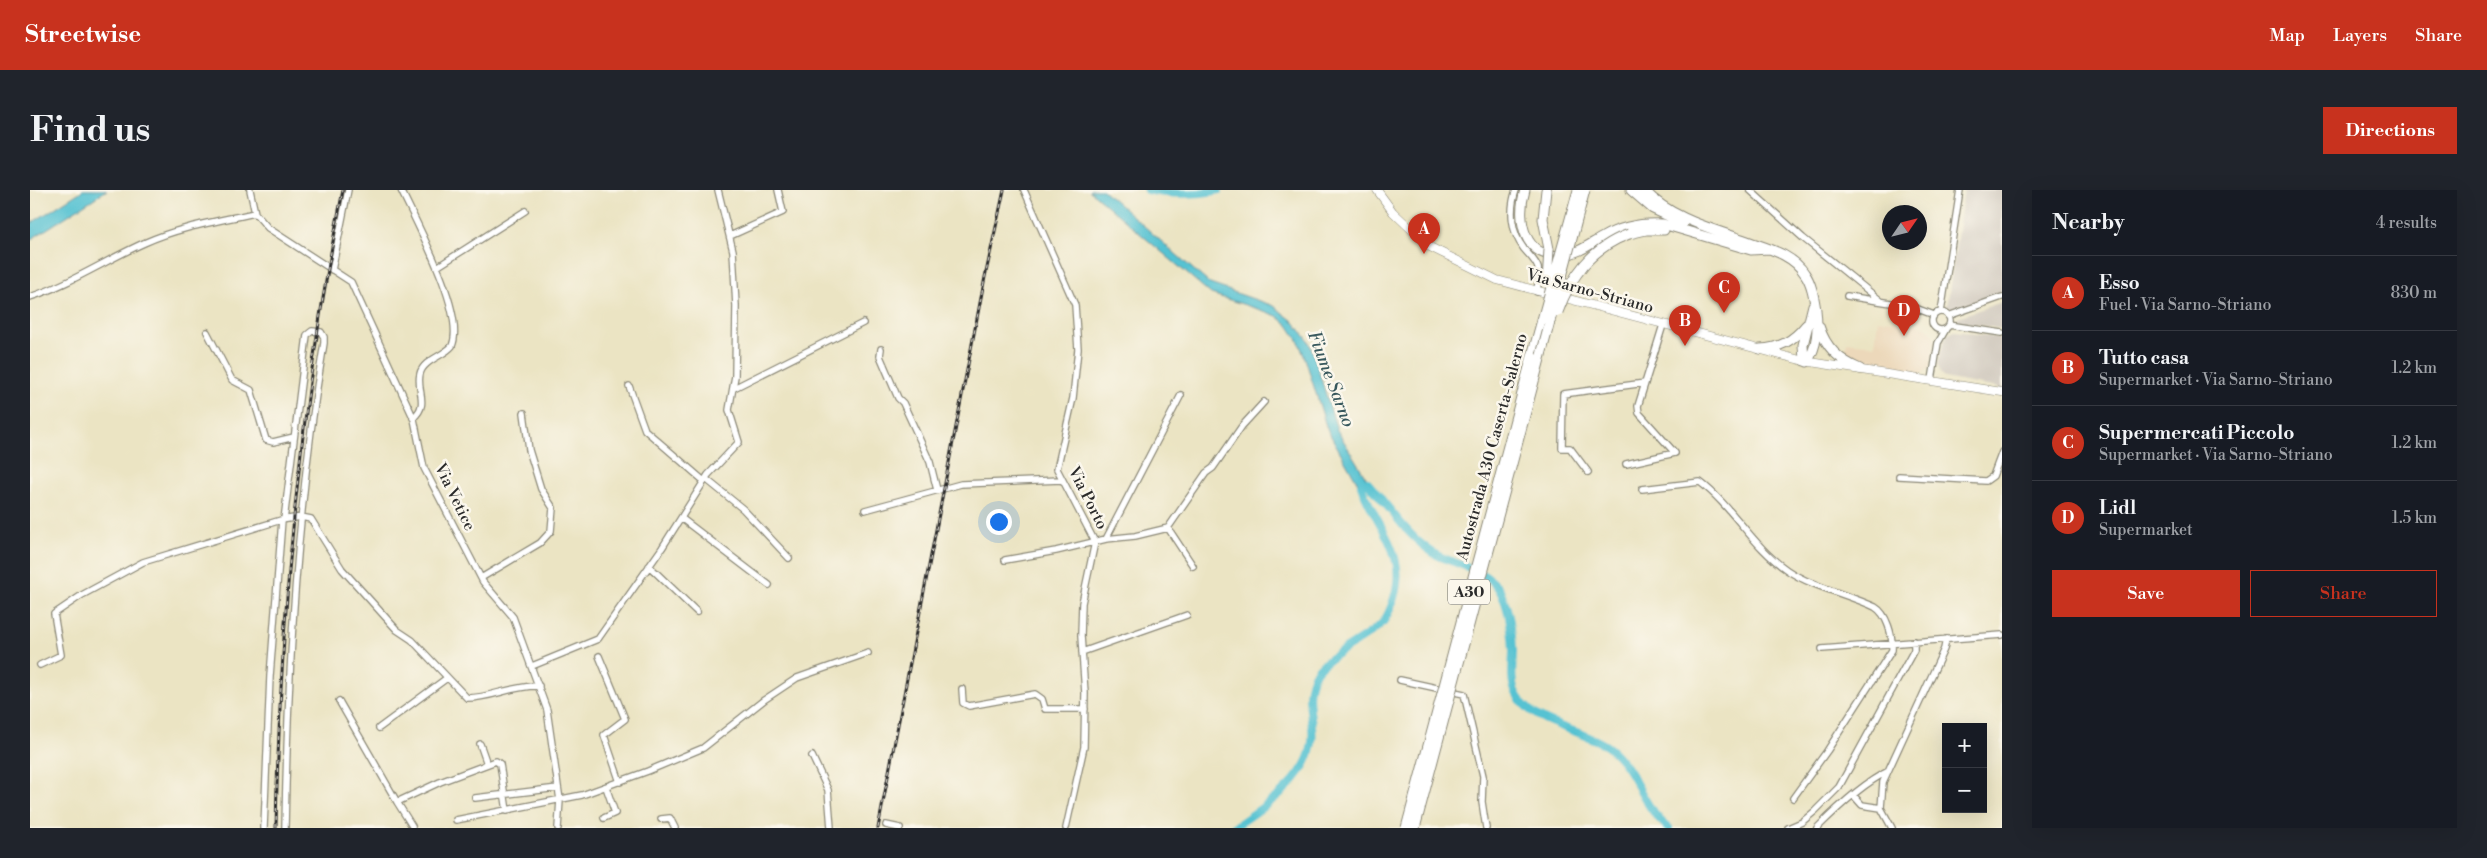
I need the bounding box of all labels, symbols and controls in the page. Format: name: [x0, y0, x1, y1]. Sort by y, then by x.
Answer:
text: Streetwise: [25, 20, 141, 50]
text: Map: [2270, 24, 2305, 47]
text: Layers: [2333, 24, 2387, 47]
text: Share: [2415, 24, 2462, 47]
button: Directions: [2323, 107, 2457, 154]
text: Find us: [30, 109, 150, 152]
north arrow: [1882, 205, 1927, 250]
text: Nearby: [2052, 210, 2125, 236]
pin: A: [1408, 213, 1440, 254]
text: 4 results: [2376, 213, 2437, 233]
street label: Via Sarno-Striano: [1523, 264, 1656, 318]
text: Esso: [2099, 271, 2140, 295]
pin: C: [1708, 272, 1740, 313]
text: A: [2062, 283, 2074, 303]
text: 830 m: [2390, 283, 2437, 303]
pin: D: [1888, 295, 1920, 336]
text: Fuel · Via Sarno-Striano: [2099, 295, 2271, 315]
pin: B: [1669, 305, 1701, 346]
water label: Fiume Sarno: [1302, 328, 1360, 430]
street label: Autostrada A30 Caserta-Salerno: [1452, 331, 1532, 564]
text: Tutto casa: [2099, 346, 2189, 370]
text: B: [2062, 358, 2074, 378]
text: 1.2 km: [2391, 358, 2437, 378]
text: Supermarket · Via Sarno-Striano: [2099, 370, 2333, 390]
text: Supermercati Piccolo: [2099, 421, 2294, 445]
text: C: [2062, 433, 2074, 453]
text: 1.2 km: [2391, 433, 2437, 453]
text: Supermarket · Via Sarno-Striano: [2099, 445, 2333, 465]
street label: Via Vetice: [430, 459, 480, 534]
street label: Via Porto: [1063, 462, 1112, 533]
text: Lidl: [2099, 496, 2136, 520]
text: D: [2062, 508, 2074, 528]
text: 1.5 km: [2392, 508, 2437, 528]
your location: [986, 509, 1012, 535]
text: Supermarket: [2099, 520, 2193, 540]
button: Save: [2052, 570, 2240, 617]
button: Share: [2250, 570, 2437, 617]
road number: A30: [1448, 580, 1490, 604]
map controls: [1942, 723, 1987, 813]
button: +: [1942, 723, 1987, 768]
button: −: [1942, 768, 1987, 813]

